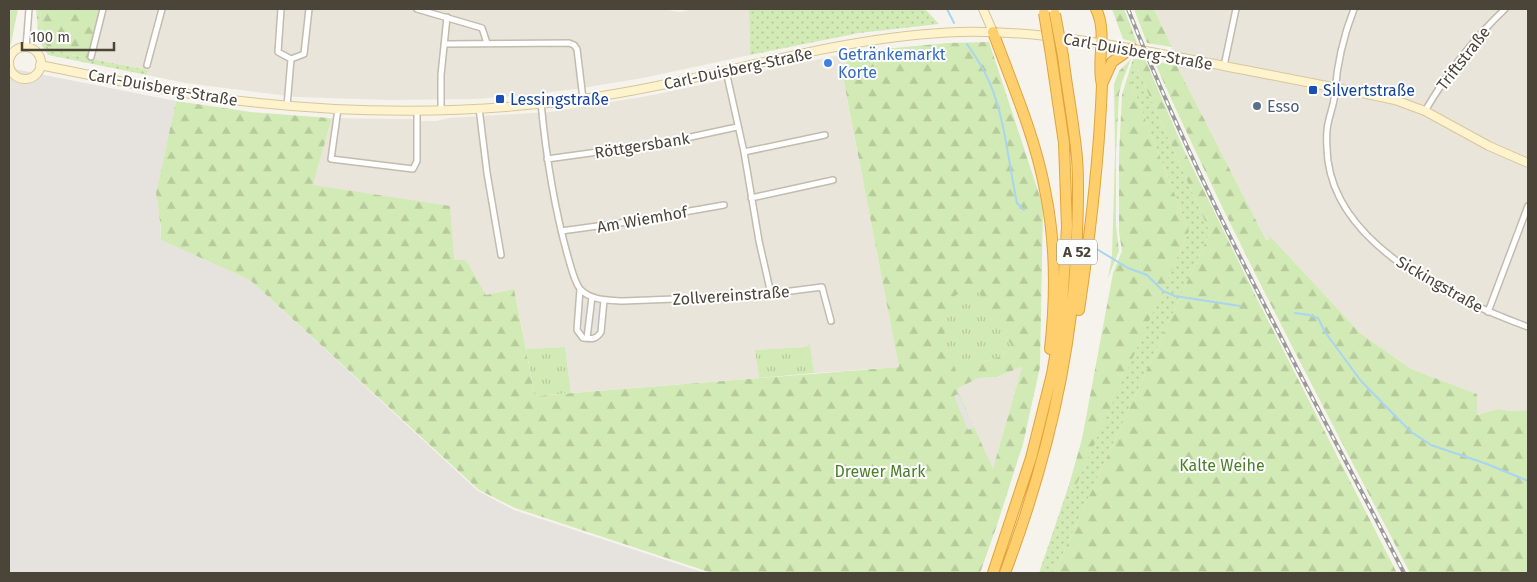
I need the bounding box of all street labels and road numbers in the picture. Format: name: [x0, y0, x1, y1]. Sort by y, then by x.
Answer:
street label: Triftstraße: [1433, 23, 1494, 94]
street label: Carl-Duisberg-Straße: [1062, 29, 1214, 74]
street label: Carl-Duisberg-Straße: [662, 43, 814, 94]
street label: Carl-Duisberg-Straße: [87, 65, 239, 110]
street label: Röttgersbank: [593, 128, 692, 162]
street label: Am Wiemhof: [595, 202, 690, 237]
road number: A 52: [1057, 240, 1097, 264]
street label: Sickingstraße: [1393, 252, 1486, 317]
street label: Zollvereinstraße: [672, 282, 790, 309]

